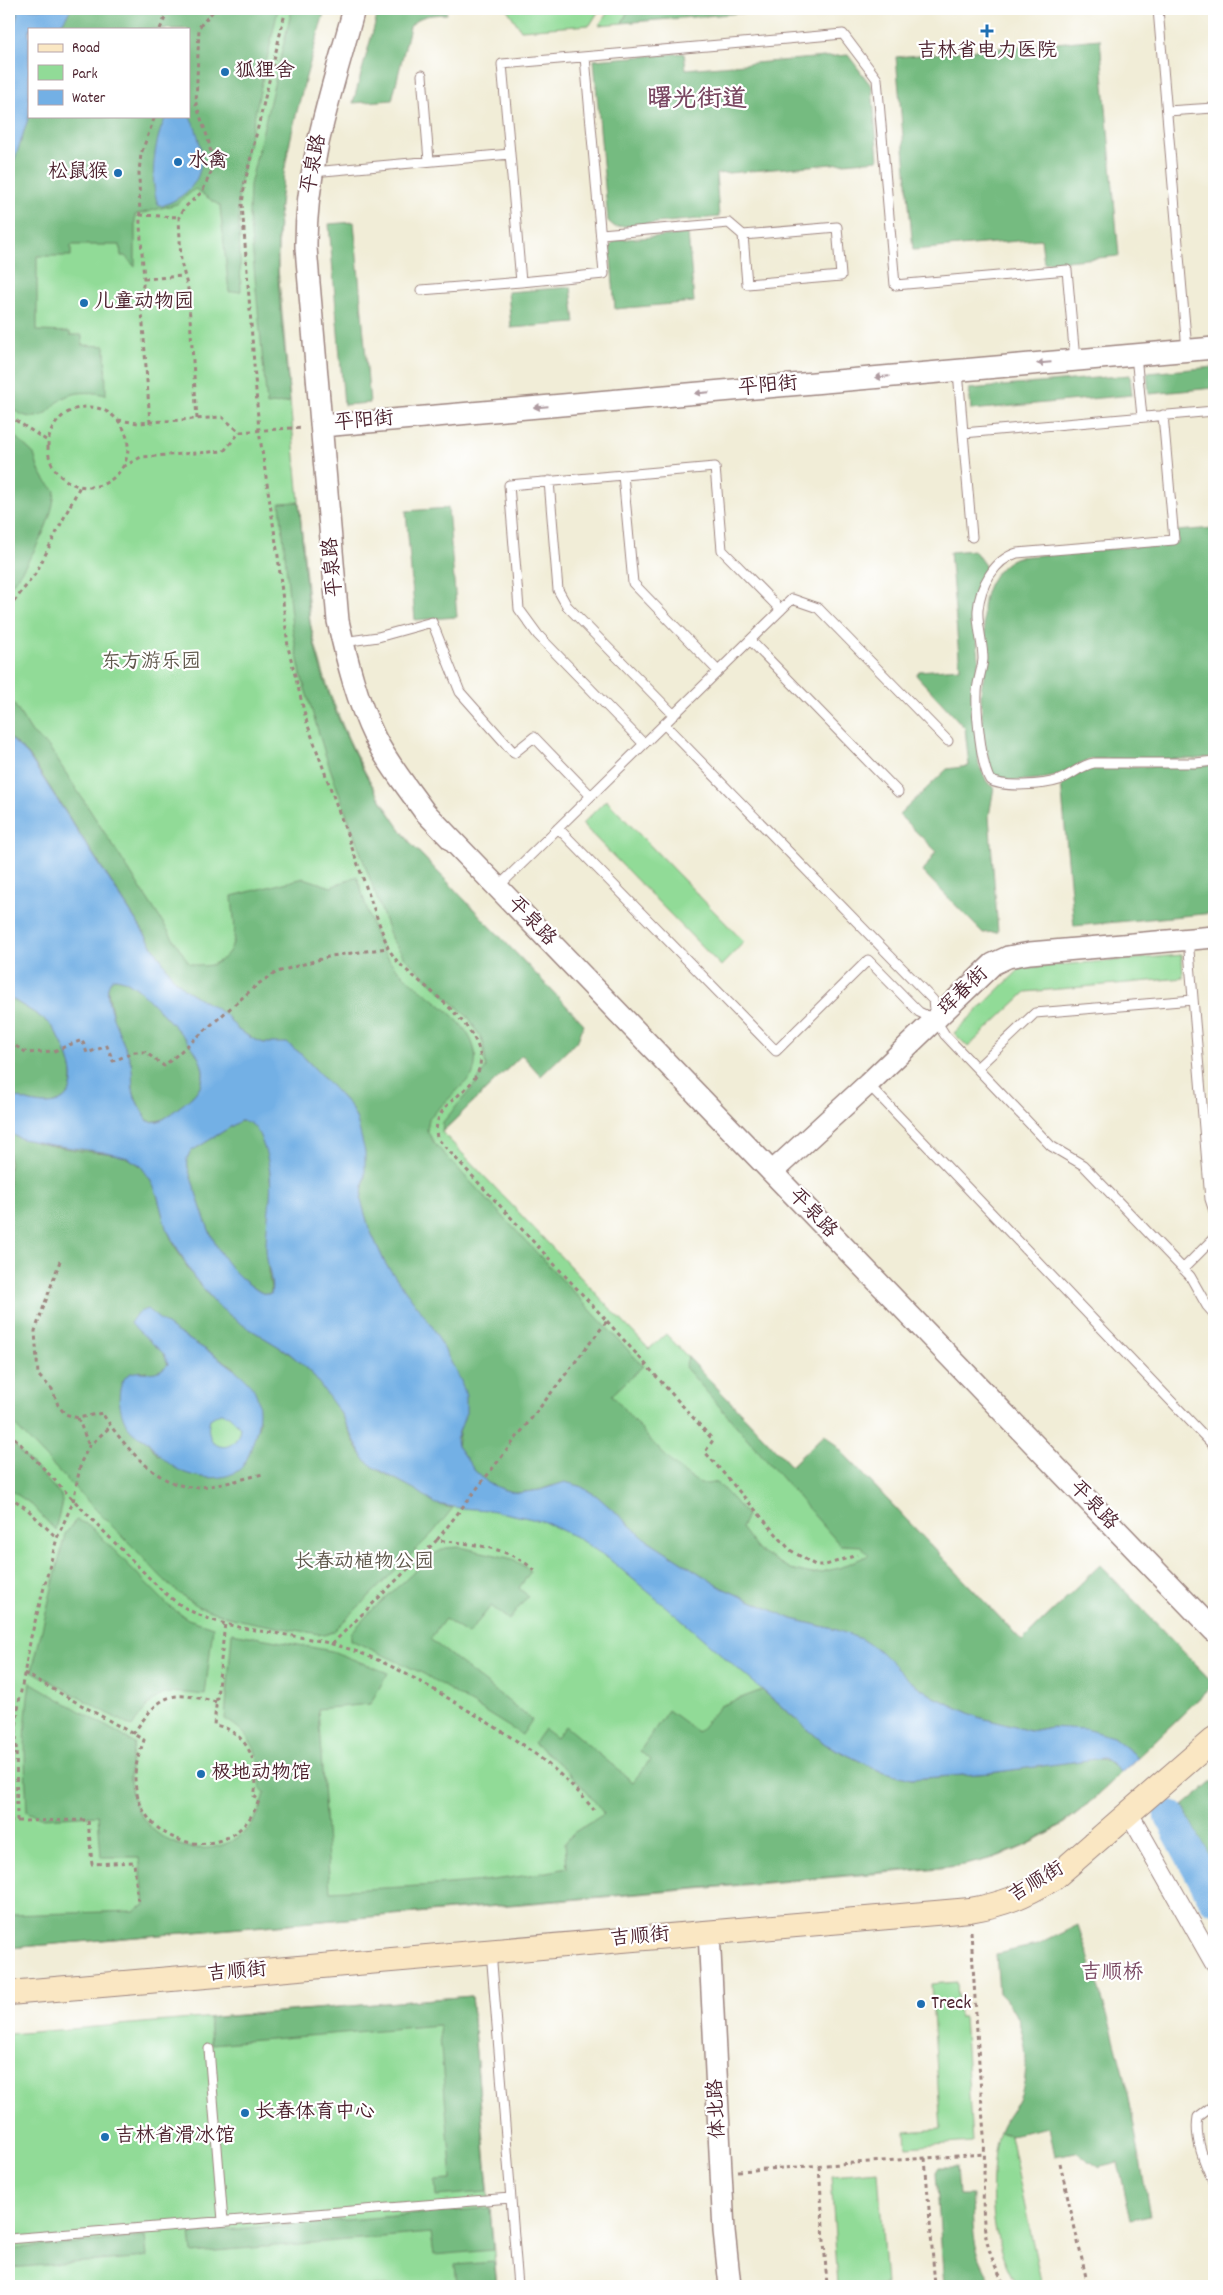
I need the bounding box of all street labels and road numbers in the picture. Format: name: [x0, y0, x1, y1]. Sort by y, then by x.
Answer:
street label: 平泉路: [296, 131, 335, 196]
street label: 平阳街: [737, 370, 799, 404]
street label: 平阳街: [333, 405, 395, 439]
street label: 平泉路: [317, 535, 351, 598]
street label: 平泉路: [500, 891, 563, 954]
street label: 珲春街: [933, 961, 995, 1023]
street label: 平泉路: [781, 1183, 844, 1246]
street label: 平泉路: [1062, 1475, 1125, 1538]
street label: 吉顺街: [1004, 1856, 1070, 1910]
street label: 吉顺街: [609, 1921, 671, 1955]
street label: 吉顺街: [206, 1956, 268, 1990]
street label: 体北路: [702, 2077, 734, 2140]

